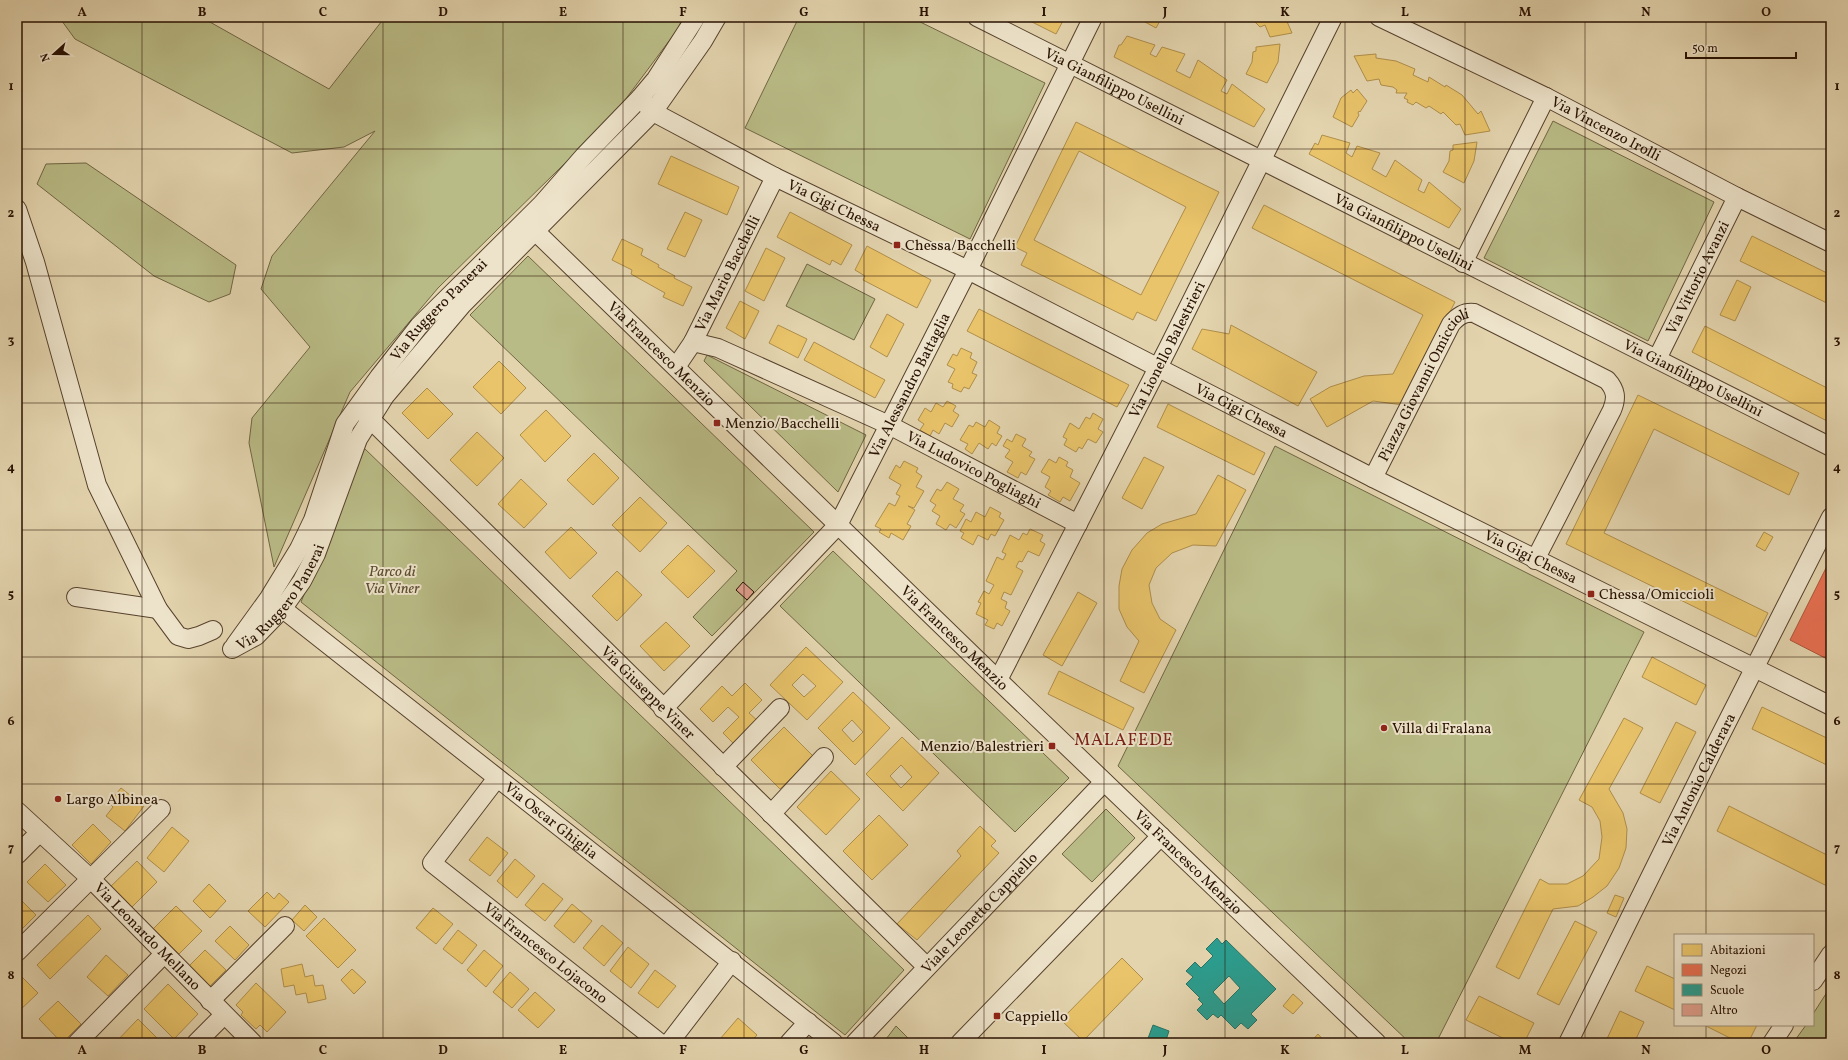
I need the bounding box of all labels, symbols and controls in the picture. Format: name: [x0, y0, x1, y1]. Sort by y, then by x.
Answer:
text: A: [77, 4, 87, 22]
text: B: [198, 4, 207, 22]
text: C: [319, 4, 327, 22]
text: D: [438, 4, 448, 22]
text: E: [559, 4, 567, 22]
text: F: [679, 4, 687, 22]
text: G: [799, 4, 809, 22]
text: H: [919, 4, 929, 22]
text: I: [1042, 4, 1047, 22]
text: J: [1162, 4, 1168, 22]
text: K: [1280, 4, 1290, 22]
text: L: [1401, 4, 1409, 22]
text: M: [1519, 4, 1532, 22]
text: N: [1641, 4, 1651, 22]
text: O: [1761, 4, 1771, 22]
north arrow: [34, 34, 74, 74]
scale bar: [1686, 34, 1796, 60]
text: 50 m: [1692, 41, 1718, 57]
street label: Via Gianfilippo Usellini: [1040, 44, 1187, 132]
text: N: [38, 51, 54, 63]
text: 1: [8, 78, 14, 96]
text: 1: [1834, 78, 1840, 96]
street label: Via Vincenzo Irolli: [1547, 92, 1664, 167]
street label: Via Gigi Chessa: [783, 175, 884, 238]
street label: Via Gianfilippo Usellini: [1330, 189, 1477, 277]
text: 2: [8, 205, 15, 223]
text: 2: [1834, 205, 1841, 223]
street label: Via Mario Bacchelli: [691, 212, 766, 336]
street label: Via Vittorio Avanzi: [1662, 218, 1736, 338]
place label: Chessa/Bacchelli: [905, 236, 1016, 257]
marker: Chessa/Bacchelli: [892, 240, 902, 250]
street label: Via Ruggero Panerai: [386, 255, 493, 366]
street label: Via Lionello Balestrieri: [1125, 278, 1211, 422]
street label: Via Francesco Menzio: [602, 298, 719, 412]
street label: Piazza Giovanni Omiccioli: [1374, 304, 1471, 466]
street label: Via Alessandro Battaglia: [865, 309, 956, 462]
text: 3: [8, 332, 15, 350]
text: 3: [1834, 332, 1841, 350]
street label: Via Gianfilippo Usellini: [1619, 335, 1766, 423]
street label: Via Gigi Chessa: [1191, 379, 1291, 444]
place label: Menzio/Bacchelli: [725, 414, 840, 435]
marker: Menzio/Bacchelli: [712, 418, 722, 428]
street label: Via Ludovico Pogliaghi: [902, 427, 1044, 515]
text: 4: [7, 459, 15, 477]
text: 4: [1833, 459, 1841, 477]
street label: Via Gigi Chessa: [1480, 526, 1580, 590]
street label: Via Ruggero Panerai: [233, 541, 331, 657]
park label: Parco di Via Viner: [364, 562, 420, 600]
street label: Via Francesco Menzio: [895, 582, 1012, 696]
place label: Chessa/Omiccioli: [1599, 585, 1714, 606]
text: 5: [8, 586, 14, 604]
text: 5: [1834, 586, 1840, 604]
marker: Chessa/Omiccioli: [1586, 589, 1596, 599]
street label: Via Giuseppe Viner: [595, 642, 699, 745]
street label: Via Antonio Calderara: [1658, 710, 1742, 851]
text: 6: [7, 713, 15, 731]
text: 6: [1833, 713, 1841, 731]
place label: Villa di Fralana: [1392, 719, 1492, 740]
marker: Villa di Fralana: [1379, 723, 1389, 733]
district label: MALAFEDE: [1074, 729, 1174, 752]
place label: Menzio/Balestrieri: [920, 737, 1044, 758]
marker: Menzio/Balestrieri: [1047, 741, 1057, 751]
street label: Via Oscar Ghiglia: [499, 778, 602, 865]
place label: Largo Albinea: [66, 790, 158, 811]
marker: Largo Albinea: [53, 794, 63, 804]
street label: Via Francesco Menzio: [1128, 806, 1246, 920]
text: 7: [8, 840, 14, 858]
text: 7: [1834, 840, 1840, 858]
street label: Viale Leonetto Cappiello: [917, 849, 1043, 979]
street label: Via Leonardo Mellano: [88, 879, 205, 996]
street label: Via Francesco Lojacono: [478, 898, 611, 1010]
legend: [1674, 934, 1814, 1026]
text: Abitazioni: [1710, 943, 1766, 959]
text: Negozi: [1710, 963, 1747, 979]
text: 8: [7, 967, 15, 985]
text: 8: [1833, 967, 1841, 985]
text: Scuole: [1710, 983, 1745, 999]
text: Altro: [1710, 1003, 1738, 1019]
place label: Cappiello: [1005, 1007, 1068, 1028]
marker: Cappiello: [992, 1011, 1002, 1021]
text: A: [77, 1042, 87, 1060]
text: B: [198, 1042, 207, 1060]
text: C: [319, 1042, 327, 1060]
text: D: [438, 1042, 448, 1060]
text: E: [559, 1042, 567, 1060]
text: F: [679, 1042, 687, 1060]
text: G: [799, 1042, 809, 1060]
text: H: [919, 1042, 929, 1060]
text: I: [1042, 1042, 1047, 1060]
text: J: [1162, 1042, 1168, 1060]
text: K: [1280, 1042, 1290, 1060]
text: L: [1401, 1042, 1409, 1060]
text: M: [1519, 1042, 1532, 1060]
text: N: [1641, 1042, 1651, 1060]
text: O: [1761, 1042, 1771, 1060]

